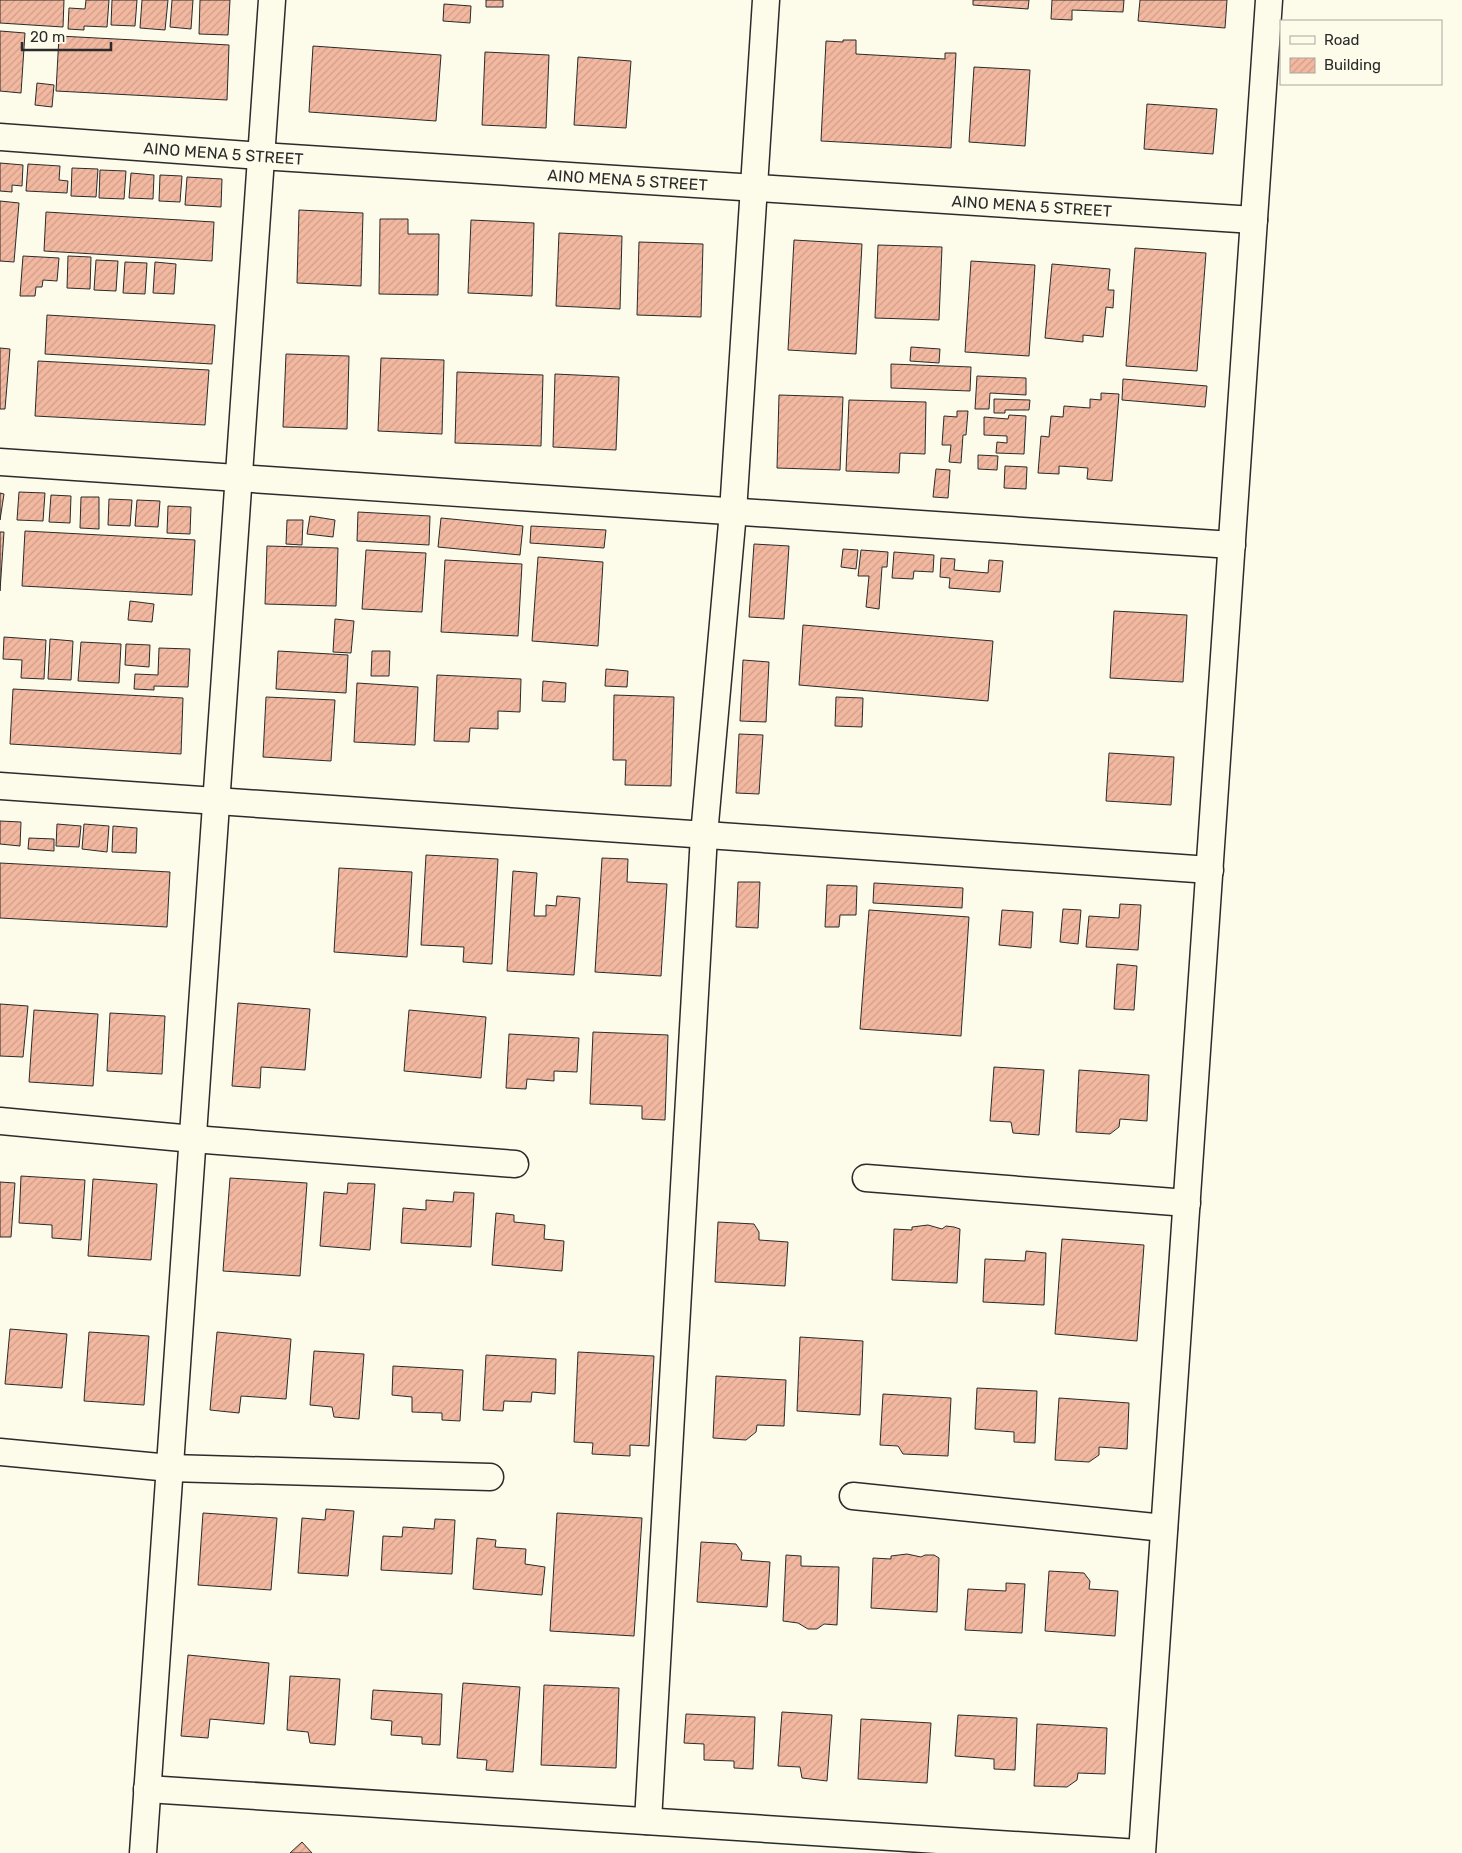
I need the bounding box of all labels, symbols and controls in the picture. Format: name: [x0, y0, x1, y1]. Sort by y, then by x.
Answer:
scale bar: [22, 20, 111, 52]
legend: [1280, 20, 1442, 85]
text: 20 m: [30, 28, 65, 46]
text: Road: [1324, 31, 1360, 49]
text: Building: [1324, 56, 1381, 74]
street label: AINO MENA 5 STREET: [143, 138, 304, 168]
street label: AINO MENA 5 STREET: [547, 165, 708, 194]
street label: AINO MENA 5 STREET: [951, 191, 1112, 220]

